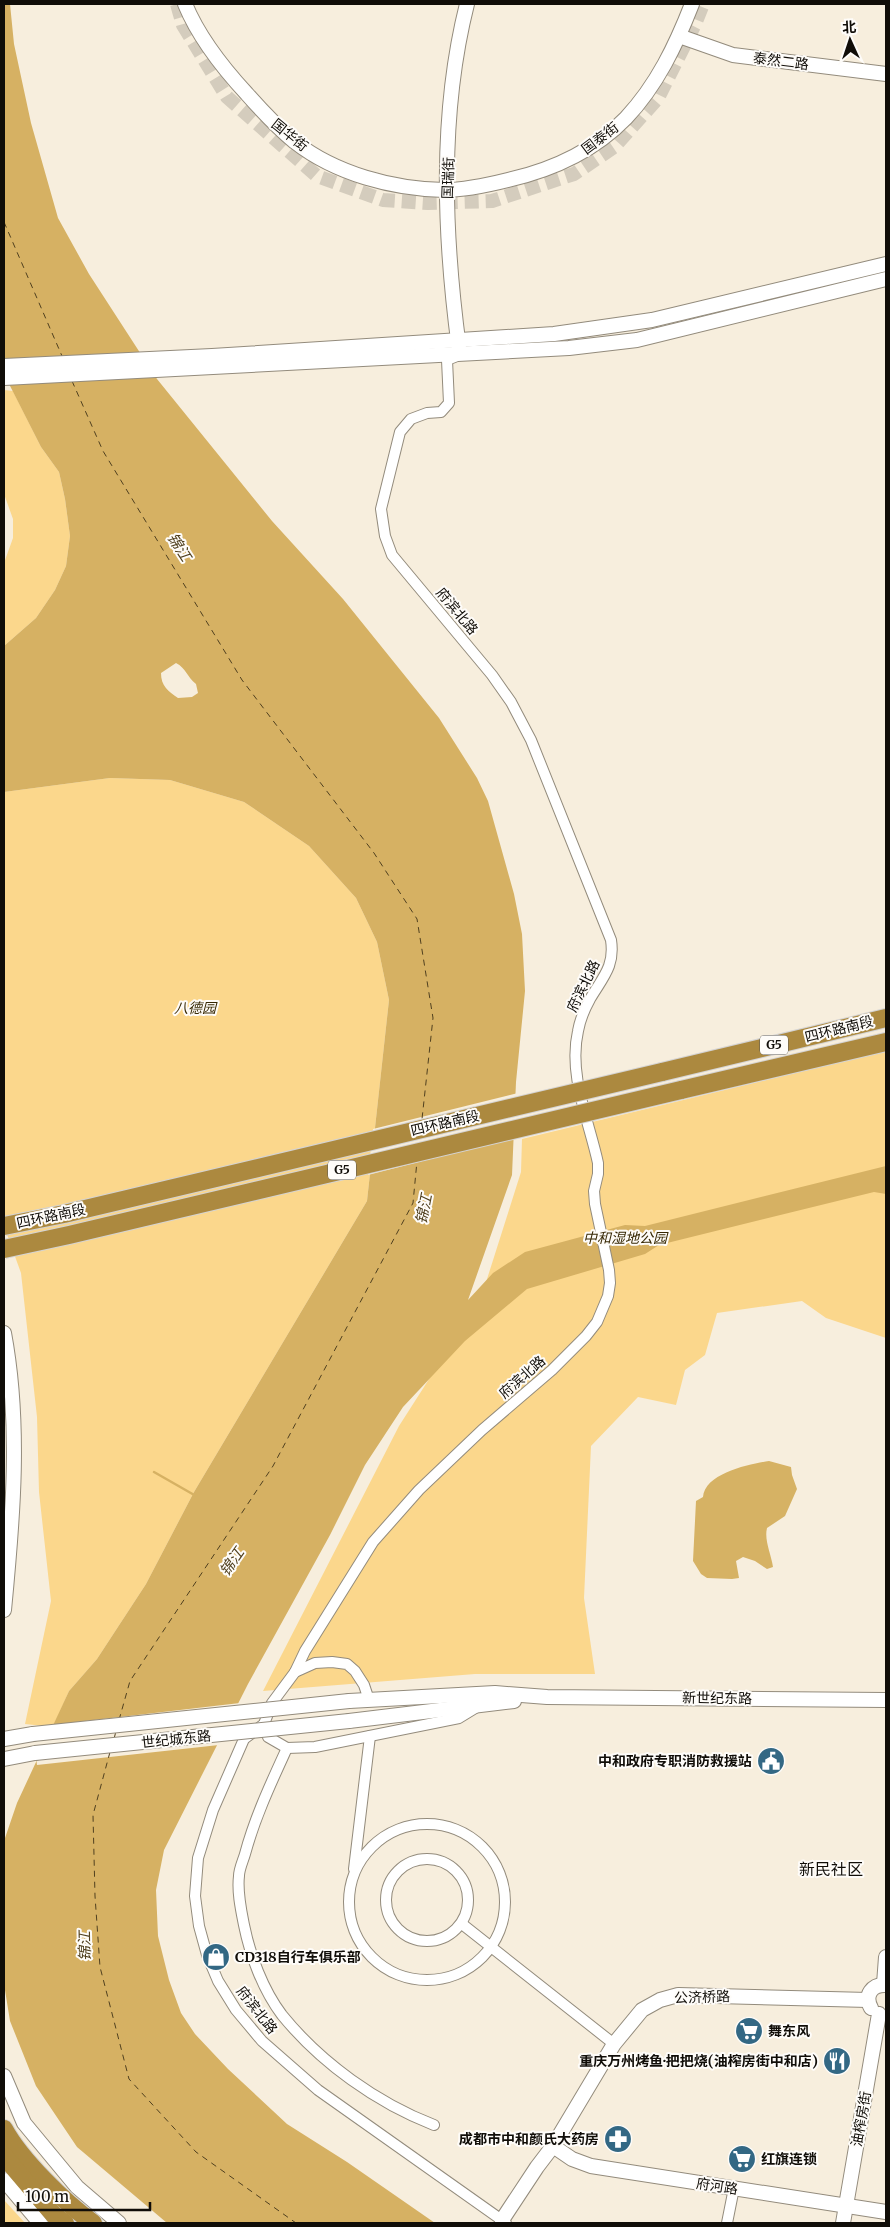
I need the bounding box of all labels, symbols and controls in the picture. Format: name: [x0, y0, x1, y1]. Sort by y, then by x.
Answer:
north arrow: [825, 15, 875, 65]
text: 北: [842, 18, 857, 36]
street label: 泰然二路: [752, 49, 810, 73]
street label: 国华街: [268, 115, 312, 155]
street label: 国泰街: [578, 118, 622, 158]
street label: 国瑞街: [438, 157, 458, 199]
water label: 锦江: [163, 529, 197, 566]
street label: 府滨北路: [432, 584, 482, 638]
street label: 府滨北路: [563, 957, 603, 1015]
park label: 八德园: [174, 999, 218, 1017]
street label: 四环路南段: [803, 1012, 875, 1046]
road number: G5: [760, 1036, 788, 1054]
street label: 四环路南段: [409, 1106, 481, 1140]
road number: G5: [328, 1160, 356, 1180]
water label: 锦江: [411, 1190, 436, 1225]
street label: 四环路南段: [15, 1200, 87, 1232]
park label: 中和湿地公园: [583, 1229, 669, 1247]
street label: 府滨北路: [495, 1352, 549, 1402]
water label: 锦江: [215, 1542, 249, 1579]
street label: 新世纪东路: [682, 1688, 752, 1708]
street label: 世纪城东路: [140, 1726, 212, 1752]
public building icon: 中和政府专职消防救援站: [756, 1746, 786, 1776]
place label: 中和政府专职消防救援站: [598, 1752, 752, 1770]
district label: 新民社区: [799, 1859, 863, 1879]
water label: 锦江: [75, 1929, 94, 1961]
shop icon: CD318自行车俱乐部: [201, 1942, 231, 1972]
place label: CD318自行车俱乐部: [235, 1948, 361, 1966]
street label: 府滨北路: [233, 1982, 281, 2038]
street label: 公济桥路: [674, 1987, 730, 2007]
supermarket icon: 舞东风: [734, 2016, 764, 2046]
place label: 舞东风: [768, 2022, 810, 2040]
restaurant icon: 重庆万州烤鱼·把把烧(油榨房街中和店): [822, 2046, 852, 2076]
place label: 重庆万州烤鱼·把把烧(油榨房街中和店): [579, 2052, 818, 2070]
street label: 油榨房街: [847, 2090, 875, 2148]
pharmacy icon: 成都市中和颜氏大药房: [603, 2124, 633, 2154]
place label: 成都市中和颜氏大药房: [459, 2130, 599, 2148]
supermarket icon: 红旗连锁: [727, 2144, 757, 2174]
place label: 红旗连锁: [761, 2150, 817, 2168]
street label: 府河路: [695, 2174, 739, 2198]
scale bar: [18, 2180, 150, 2212]
text: 100 m: [25, 2187, 69, 2206]

